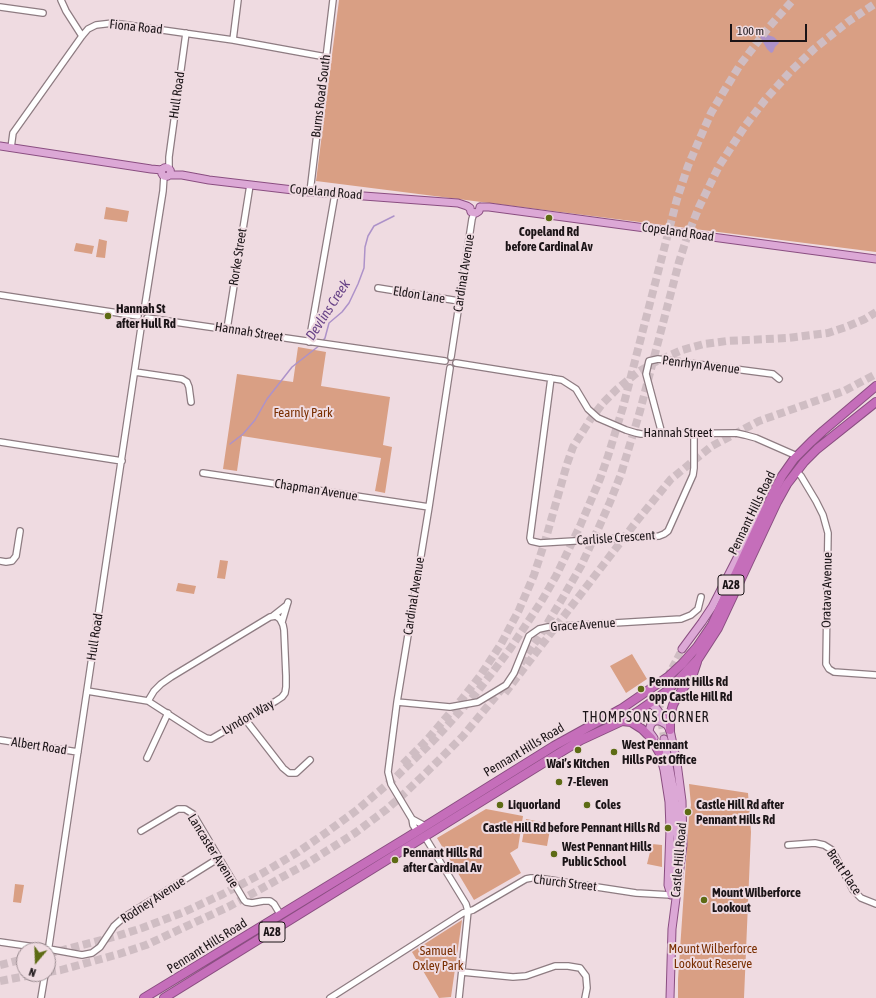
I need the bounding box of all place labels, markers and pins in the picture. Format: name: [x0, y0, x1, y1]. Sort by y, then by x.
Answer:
marker: Copeland Rd before Cardinal Av: [544, 213, 554, 223]
place label: Copeland Rd before Cardinal Av: [505, 224, 593, 255]
place label: Hannah St after Hull Rd: [116, 301, 176, 332]
marker: Hannah St after Hull Rd: [103, 311, 113, 321]
place label: Pennant Hills Rd opp Castle Hill Rd: [649, 674, 732, 705]
marker: Pennant Hills Rd opp Castle Hill Rd: [636, 684, 646, 694]
place label: West Pennant Hills Post Office: [622, 737, 697, 768]
marker: Wai’s Kitchen: [573, 745, 583, 755]
marker: West Pennant Hills Post Office: [609, 747, 619, 757]
place label: Wai’s Kitchen: [547, 756, 609, 772]
place label: 7-Eleven: [567, 774, 608, 790]
marker: 7-Eleven: [554, 777, 564, 787]
place label: Liquorland: [508, 797, 560, 813]
place label: Coles: [595, 797, 621, 813]
place label: Castle Hill Rd after Pennant Hills Rd: [696, 797, 784, 828]
marker: Liquorland: [495, 800, 505, 810]
marker: Coles: [582, 800, 592, 810]
marker: Castle Hill Rd after Pennant Hills Rd: [683, 807, 693, 817]
place label: Castle Hill Rd before Pennant Hills Rd: [483, 820, 660, 836]
marker: Castle Hill Rd before Pennant Hills Rd: [663, 823, 673, 833]
place label: West Pennant Hills Public School: [562, 839, 652, 870]
place label: Pennant Hills Rd after Cardinal Av: [403, 845, 482, 876]
marker: West Pennant Hills Public School: [549, 849, 559, 859]
marker: Pennant Hills Rd after Cardinal Av: [390, 855, 400, 865]
place label: Mount Wilberforce Lookout: [712, 885, 801, 916]
marker: Mount Wilberforce Lookout: [699, 895, 709, 905]

